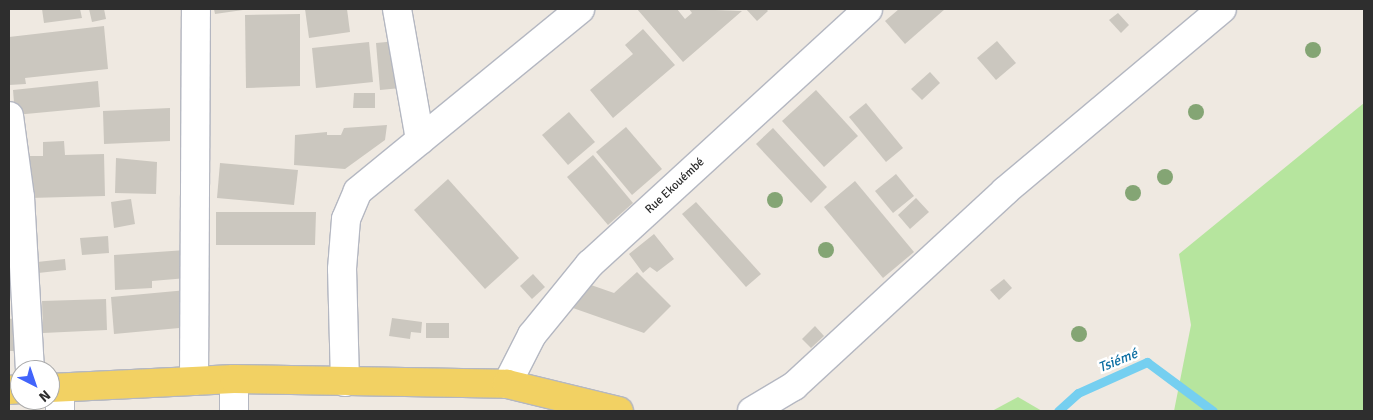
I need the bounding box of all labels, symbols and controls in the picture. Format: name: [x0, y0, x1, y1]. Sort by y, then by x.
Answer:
street label: Rue Ekouémbé: [643, 155, 707, 217]
water label: Tsiémé: [1096, 346, 1140, 376]
north arrow: [10, 360, 60, 410]
text: N: [35, 386, 54, 406]

